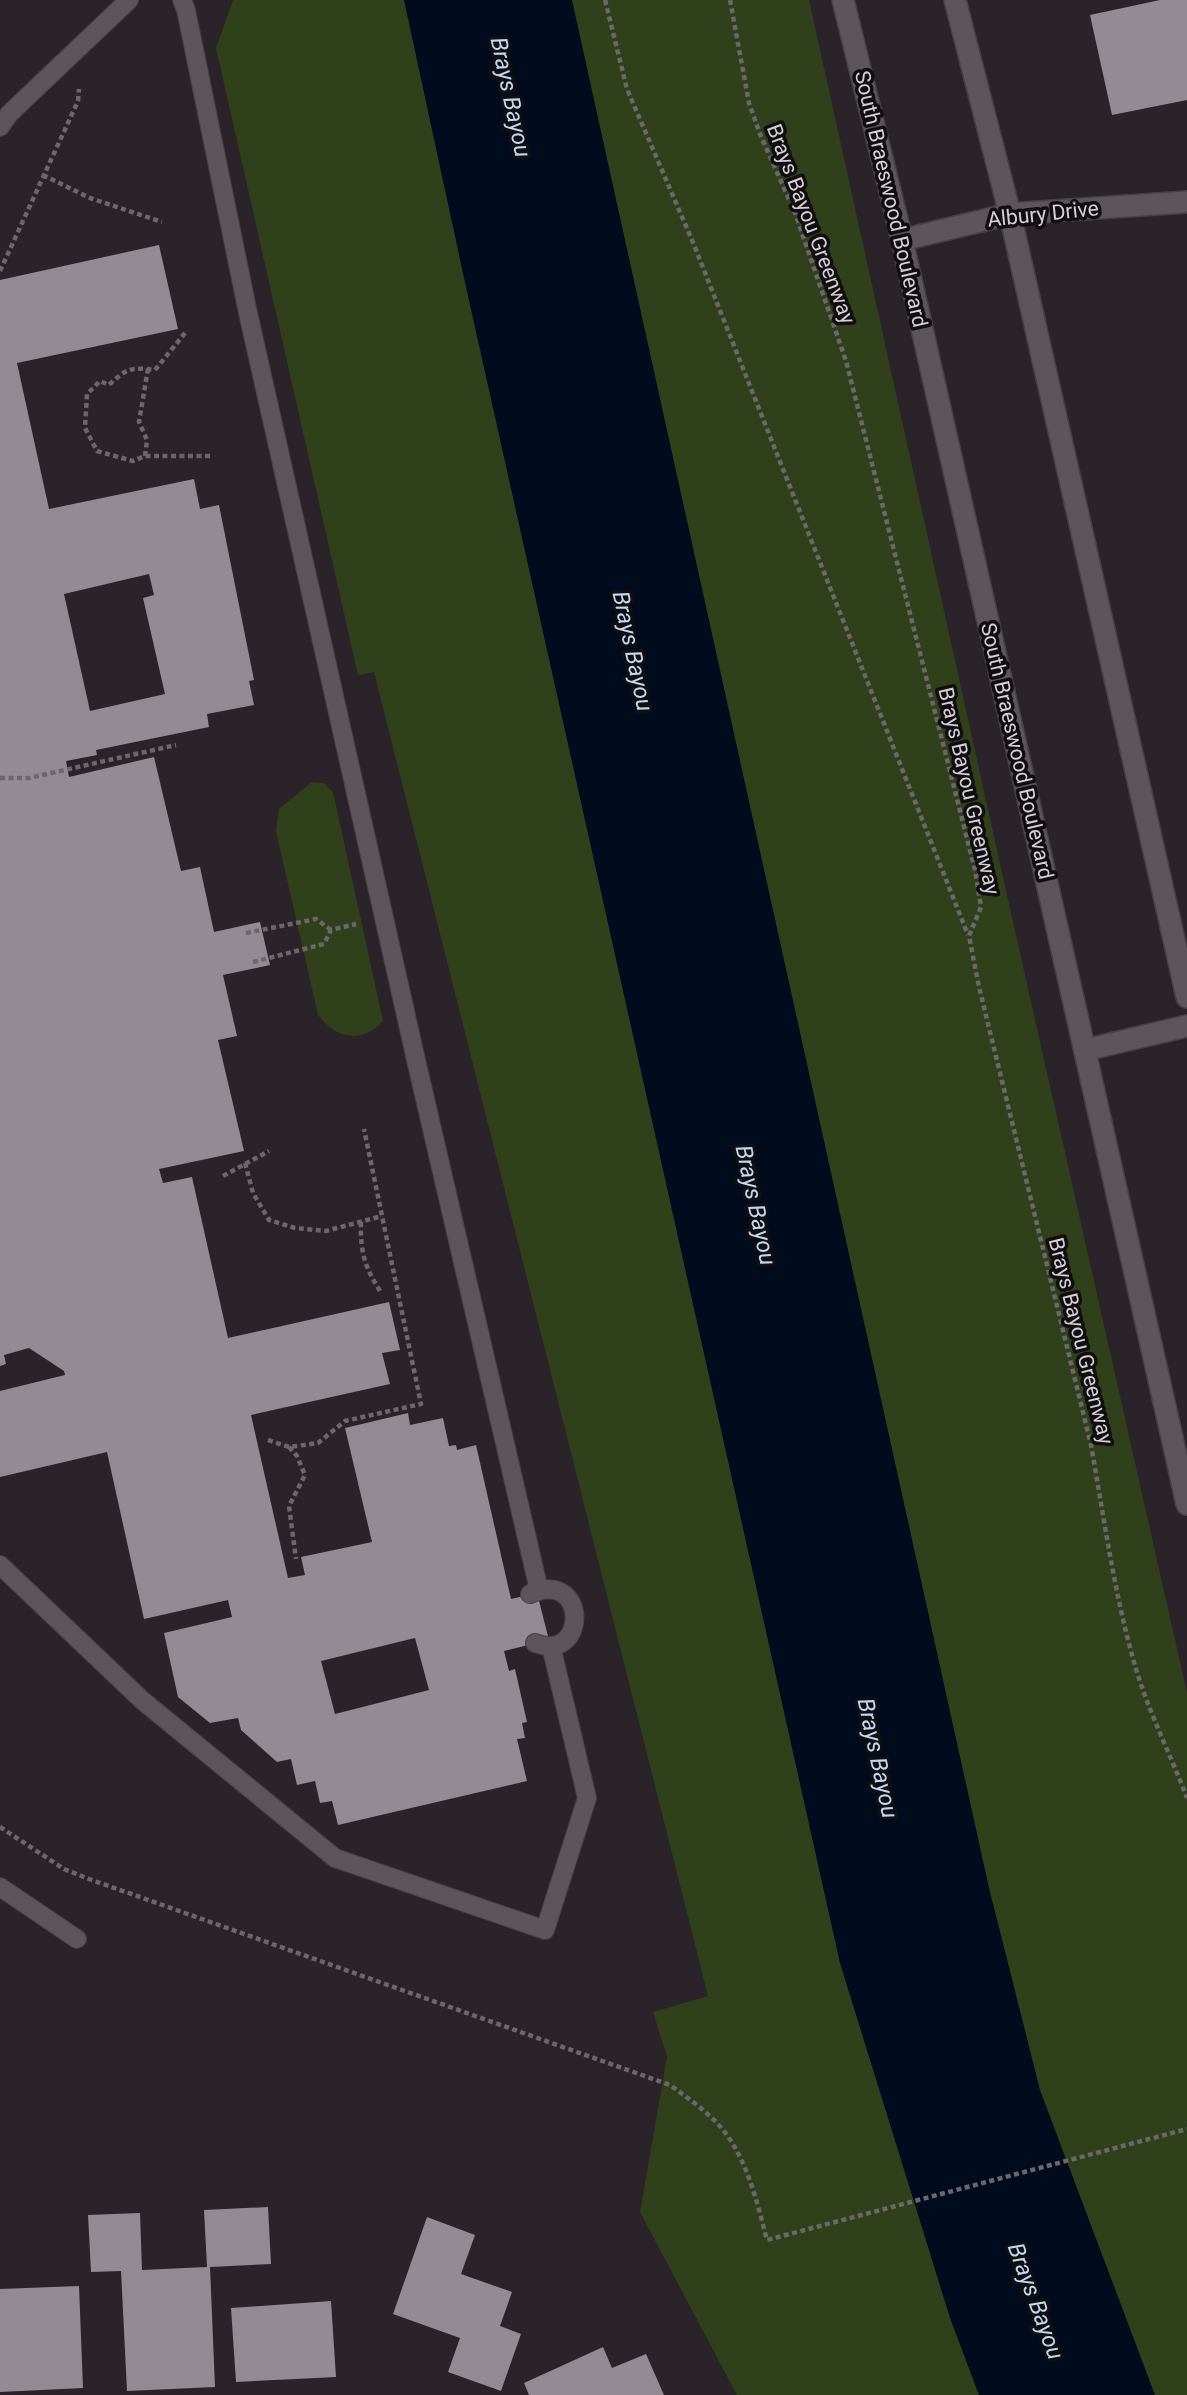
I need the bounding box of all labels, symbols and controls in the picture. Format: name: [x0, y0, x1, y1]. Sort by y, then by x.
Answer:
water label: Brays Bayou: [485, 35, 536, 160]
street label: South Braeswood Boulevard: [850, 68, 932, 330]
street label: Brays Bayou Greenway: [762, 121, 860, 327]
street label: Albury Drive: [986, 196, 1100, 232]
water label: Brays Bayou: [607, 589, 658, 714]
street label: South Braeswood Boulevard: [976, 620, 1058, 882]
street label: Brays Bayou Greenway: [933, 685, 1005, 897]
water label: Brays Bayou: [730, 1143, 781, 1268]
street label: Brays Bayou Greenway: [1044, 1235, 1118, 1447]
water label: Brays Bayou: [852, 1696, 903, 1821]
water label: Brays Bayou: [1002, 2239, 1069, 2363]

